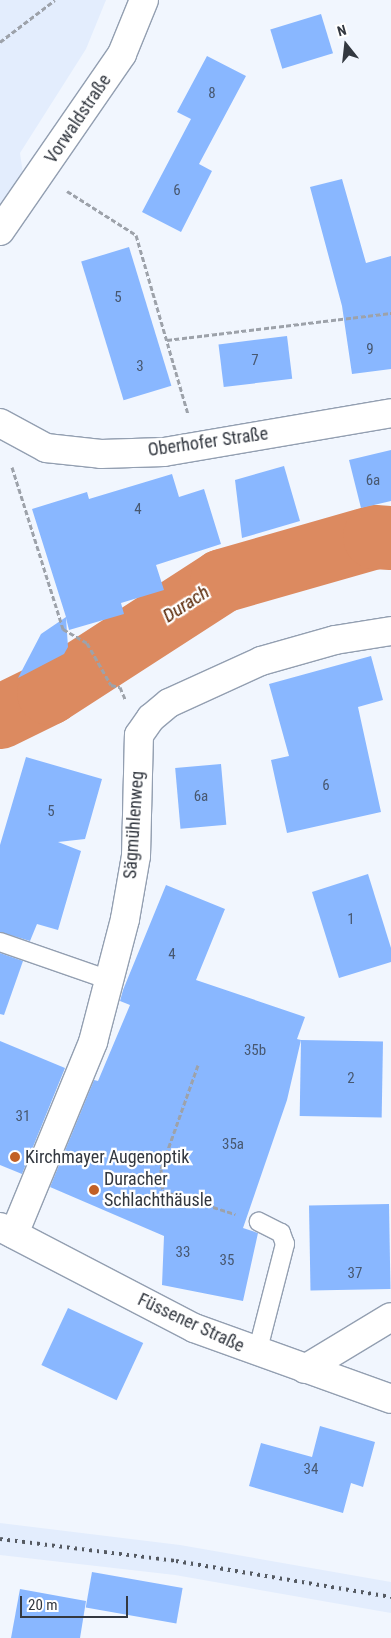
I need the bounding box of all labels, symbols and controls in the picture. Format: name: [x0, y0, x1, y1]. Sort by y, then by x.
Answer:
north arrow: [321, 20, 371, 70]
text: N: [336, 22, 348, 39]
street label: Vorwaldstraße: [40, 70, 116, 168]
house number: 8: [208, 85, 216, 103]
house number: 6: [173, 182, 181, 200]
house number: 5: [114, 289, 122, 307]
house number: 9: [366, 341, 374, 359]
house number: 7: [251, 352, 259, 370]
house number: 3: [136, 358, 144, 376]
street label: Oberhofer Straße: [147, 423, 269, 461]
house number: 6a: [366, 472, 380, 490]
house number: 4: [134, 501, 142, 519]
water label: Durach: [158, 581, 214, 627]
street label: Sägmühlenweg: [119, 770, 149, 880]
house number: 6: [322, 777, 330, 795]
house number: 6a: [194, 788, 208, 806]
house number: 5: [47, 803, 55, 821]
house number: 1: [347, 911, 355, 929]
house number: 4: [168, 946, 176, 964]
house number: 35b: [244, 1042, 266, 1060]
house number: 2: [347, 1070, 355, 1088]
house number: 31: [16, 1108, 30, 1126]
house number: 35a: [222, 1136, 244, 1154]
place label: Kirchmayer Augenoptik: [25, 1146, 189, 1168]
marker: Kirchmayer Augenoptik: [9, 1151, 21, 1163]
place label: Duracher Schlachthäusle: [104, 1169, 212, 1212]
marker: Duracher Schlachthäusle: [88, 1184, 100, 1196]
house number: 33: [176, 1244, 190, 1262]
house number: 35: [220, 1252, 234, 1270]
house number: 37: [348, 1265, 362, 1283]
street label: Füssener Straße: [134, 1289, 248, 1357]
house number: 34: [304, 1461, 318, 1479]
scale bar: [22, 1586, 130, 1618]
text: 20 m: [28, 1596, 58, 1614]

